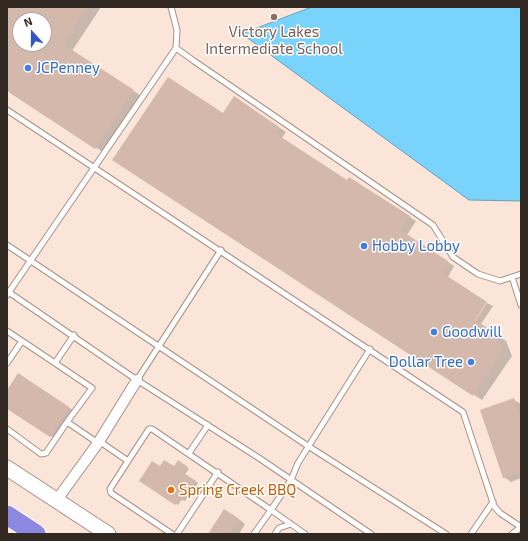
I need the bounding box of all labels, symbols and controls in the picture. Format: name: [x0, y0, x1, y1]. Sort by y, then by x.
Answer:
north arrow: [12, 12, 52, 52]
marker: Victory Lakes Intermediate School: [269, 12, 279, 22]
text: N: [22, 14, 34, 29]
place label: Victory Lakes Intermediate School: [205, 23, 343, 58]
place label: JCPenney: [36, 59, 100, 77]
marker: JCPenney: [23, 63, 33, 73]
place label: Hobby Lobby: [372, 237, 460, 255]
marker: Hobby Lobby: [359, 241, 369, 251]
place label: Goodwill: [442, 323, 502, 341]
marker: Goodwill: [429, 327, 439, 337]
place label: Dollar Tree: [389, 353, 463, 371]
marker: Dollar Tree: [466, 357, 476, 367]
place label: Spring Creek BBQ: [179, 481, 296, 499]
marker: Spring Creek BBQ: [166, 485, 176, 495]

